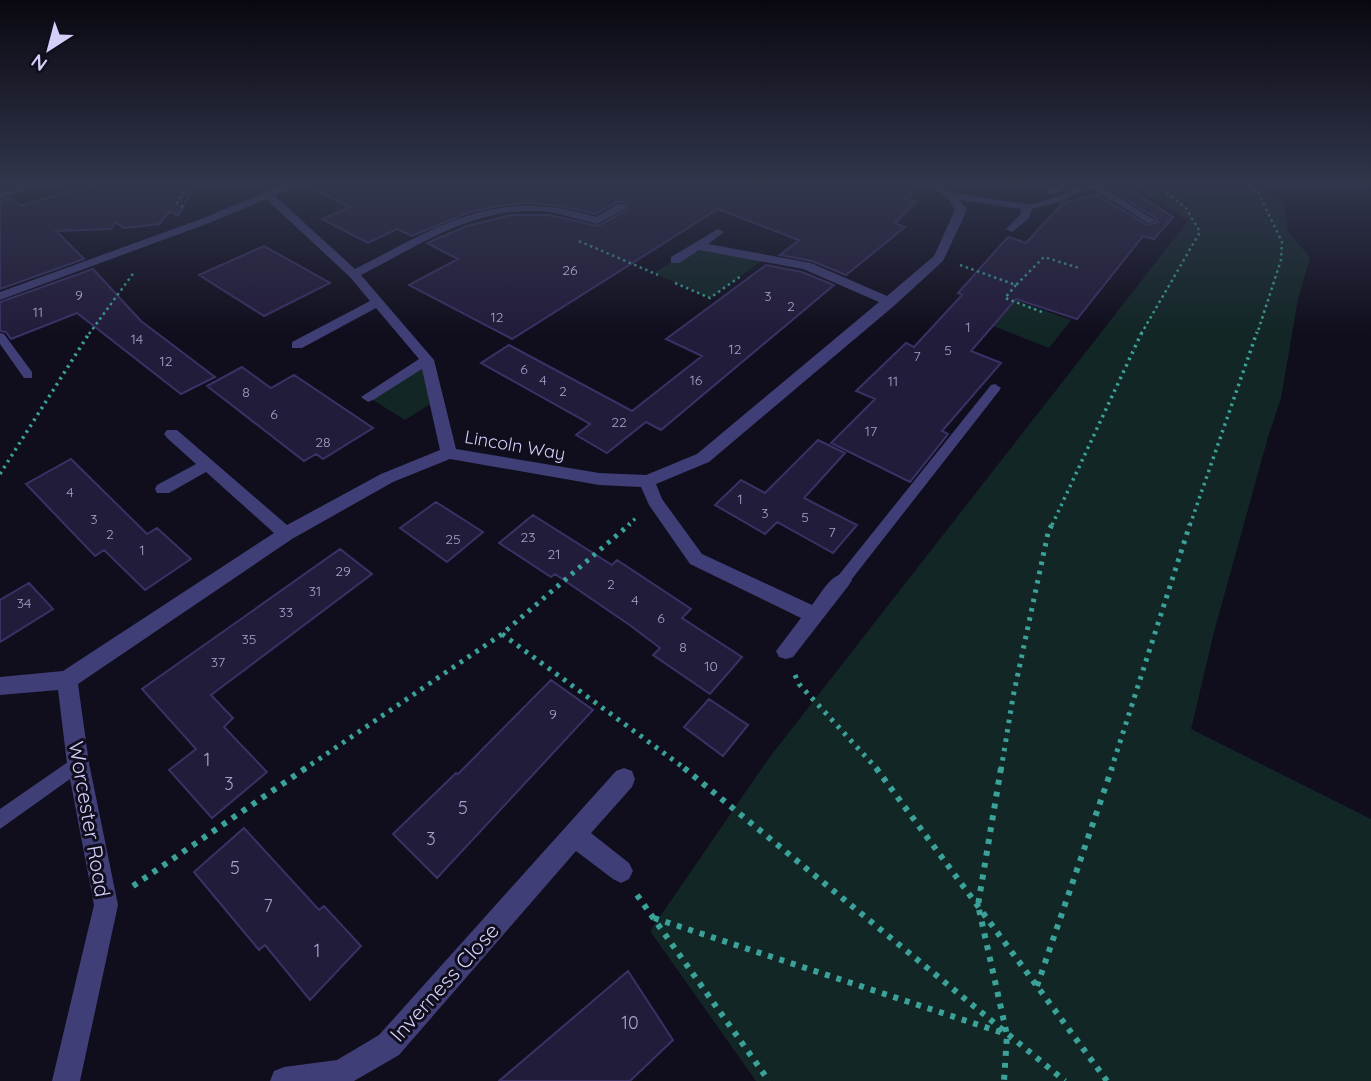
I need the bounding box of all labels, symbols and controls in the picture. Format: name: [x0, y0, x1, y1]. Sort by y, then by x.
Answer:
north arrow: [14, 14, 84, 84]
text: N: [26, 49, 52, 77]
house number: 26: [562, 261, 578, 279]
house number: 9: [75, 286, 83, 304]
house number: 3: [764, 287, 772, 305]
house number: 2: [787, 297, 795, 315]
house number: 11: [33, 303, 43, 321]
house number: 12: [491, 308, 504, 326]
house number: 1: [965, 318, 971, 336]
house number: 14: [131, 330, 143, 348]
house number: 12: [729, 340, 742, 358]
house number: 5: [944, 341, 952, 359]
house number: 7: [913, 347, 921, 365]
house number: 12: [160, 352, 173, 370]
house number: 6: [520, 360, 528, 378]
house number: 4: [539, 371, 547, 389]
house number: 16: [690, 371, 703, 389]
house number: 11: [888, 372, 898, 390]
house number: 2: [559, 382, 567, 400]
house number: 8: [242, 383, 250, 401]
house number: 6: [270, 405, 278, 423]
house number: 22: [611, 413, 627, 431]
house number: 17: [865, 422, 877, 440]
street label: Lincoln Way: [463, 425, 567, 465]
house number: 28: [315, 433, 331, 451]
house number: 4: [66, 483, 74, 501]
house number: 1: [737, 490, 743, 508]
house number: 3: [761, 504, 769, 522]
house number: 5: [801, 508, 809, 526]
house number: 3: [90, 510, 98, 528]
house number: 7: [828, 523, 836, 541]
house number: 2: [106, 525, 114, 543]
house number: 23: [520, 528, 536, 546]
house number: 25: [445, 530, 461, 548]
house number: 1: [139, 541, 145, 559]
house number: 21: [548, 545, 560, 563]
house number: 29: [335, 562, 351, 580]
house number: 2: [607, 575, 615, 593]
house number: 31: [309, 582, 321, 600]
house number: 4: [631, 591, 639, 609]
house number: 34: [17, 594, 31, 612]
house number: 33: [279, 603, 293, 621]
house number: 6: [657, 609, 665, 627]
house number: 35: [242, 630, 256, 648]
house number: 8: [679, 638, 687, 656]
house number: 37: [211, 653, 225, 671]
house number: 10: [704, 657, 718, 675]
house number: 9: [549, 705, 557, 723]
street label: Worcester Road: [64, 739, 116, 899]
house number: 1: [204, 748, 210, 771]
house number: 3: [224, 772, 234, 795]
house number: 5: [458, 796, 468, 819]
house number: 3: [426, 827, 436, 850]
house number: 5: [230, 856, 240, 879]
house number: 7: [263, 894, 273, 917]
street label: Inverness Close: [384, 917, 504, 1047]
house number: 1: [314, 939, 320, 962]
house number: 10: [621, 1011, 639, 1034]

